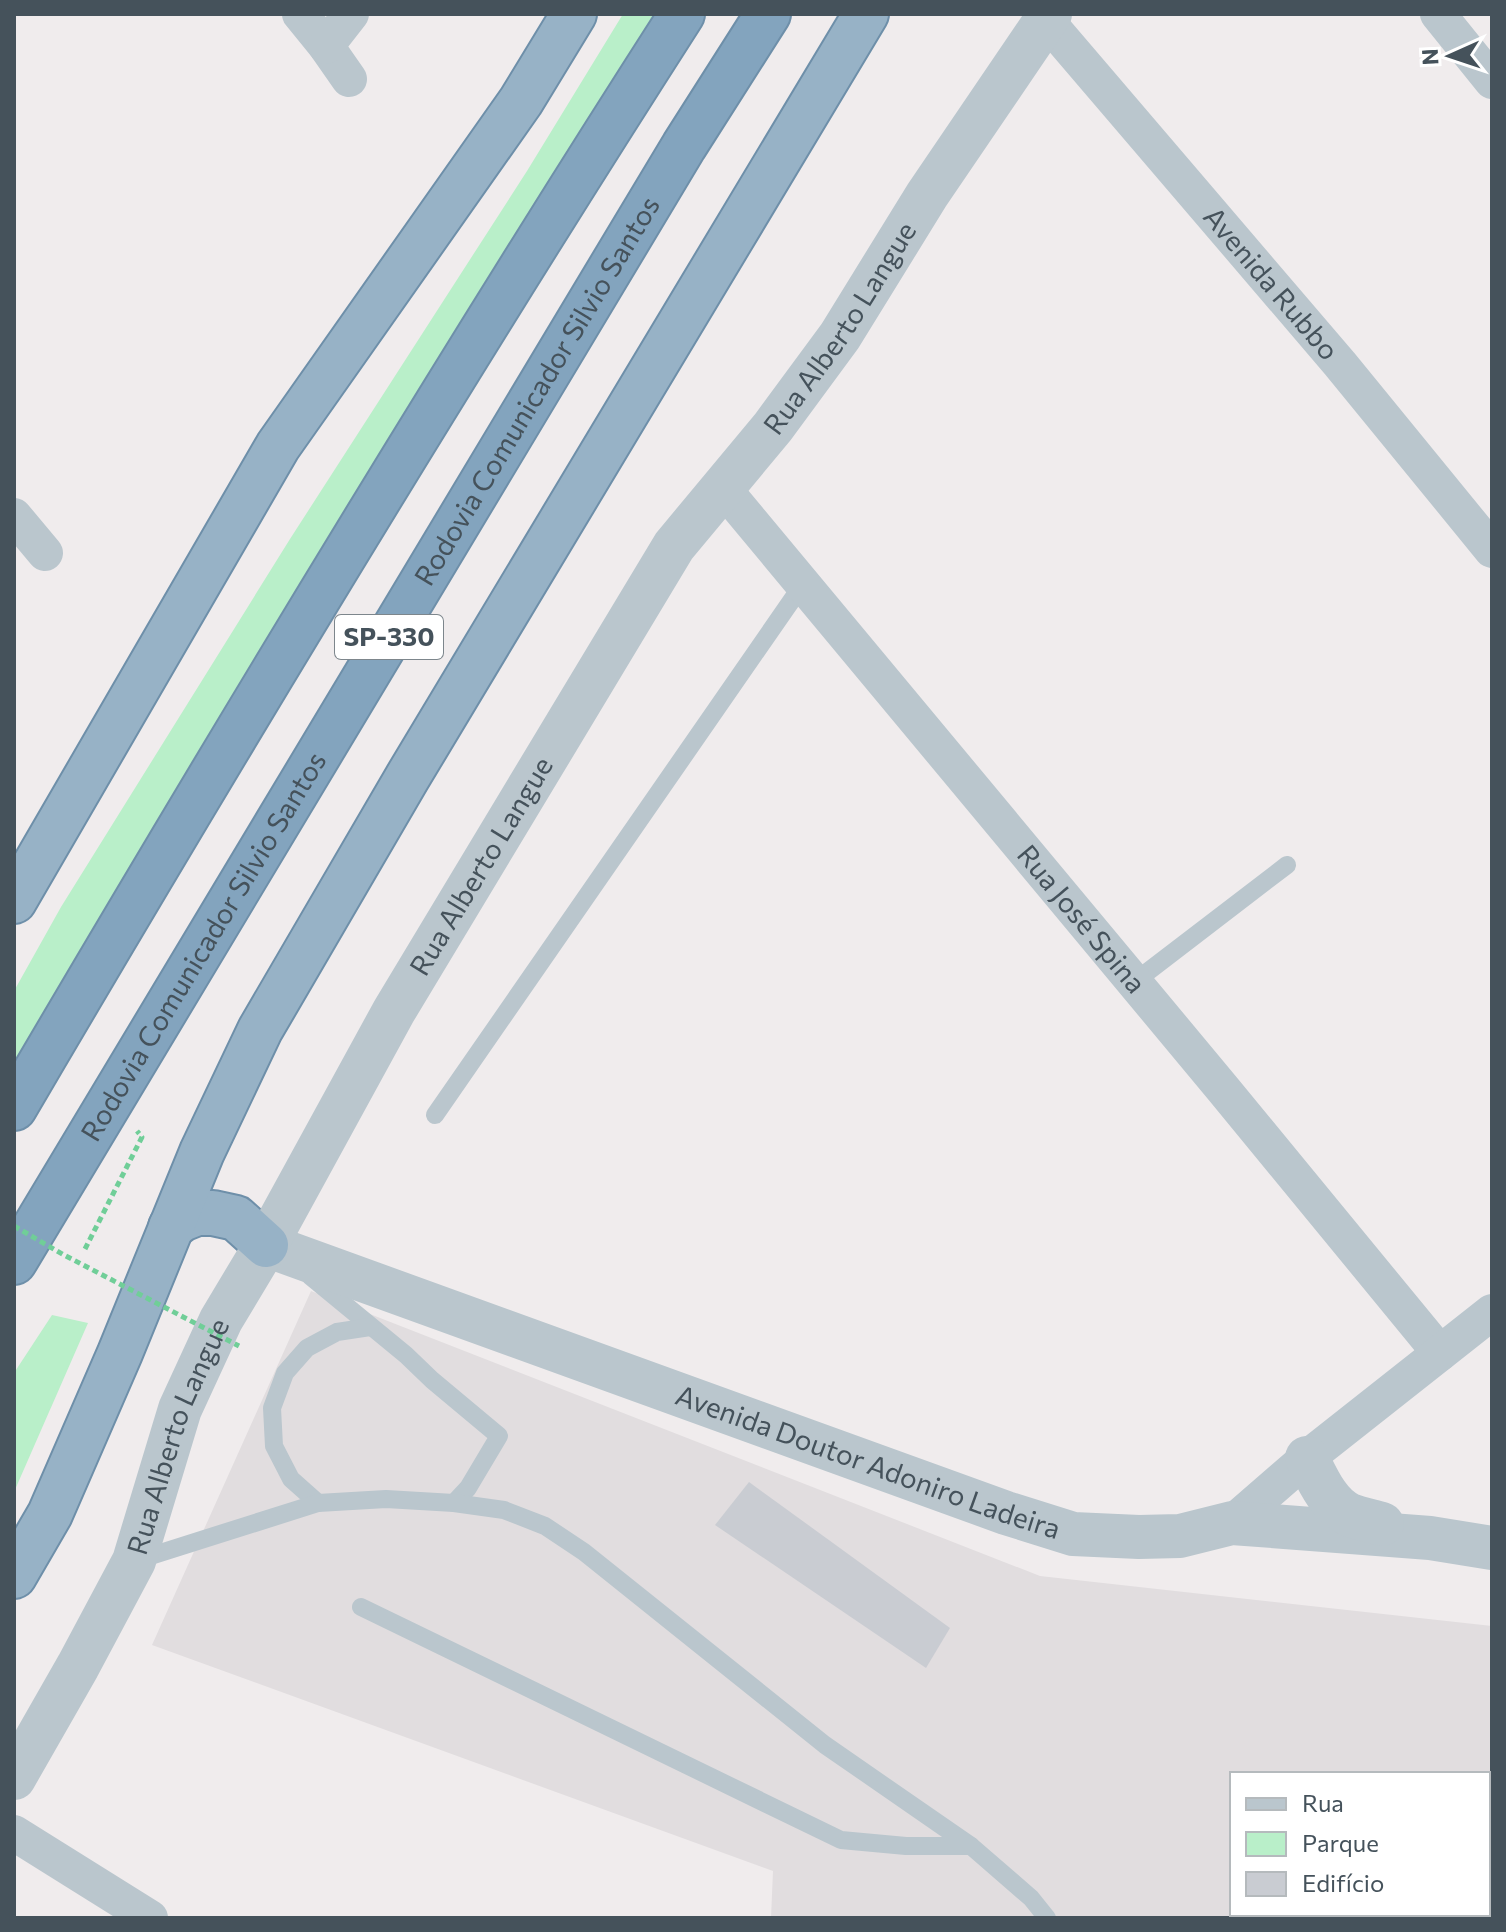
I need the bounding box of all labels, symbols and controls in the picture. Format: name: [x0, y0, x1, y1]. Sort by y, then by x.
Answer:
north arrow: [1410, 16, 1490, 96]
text: N: [1416, 48, 1443, 66]
street label: Rodovia Comunicador Silvio Santos: [406, 190, 666, 591]
street label: Avenida Rubbo: [1197, 199, 1347, 366]
street label: Rua Alberto Langue: [755, 215, 922, 441]
road number: SP-330: [335, 615, 443, 659]
street label: Rodovia Comunicador Silvio Santos: [73, 745, 332, 1147]
street label: Rua Alberto Langue: [402, 750, 559, 981]
street label: Rua José Spina: [1011, 837, 1154, 999]
street label: Rua Alberto Langue: [119, 1313, 235, 1558]
street label: Avenida Doutor Adoniro Ladeira: [671, 1377, 1065, 1545]
legend: [1230, 1772, 1490, 1916]
text: Rua: [1302, 1788, 1344, 1817]
text: Parque: [1302, 1828, 1379, 1857]
text: Edifício: [1302, 1868, 1384, 1897]

